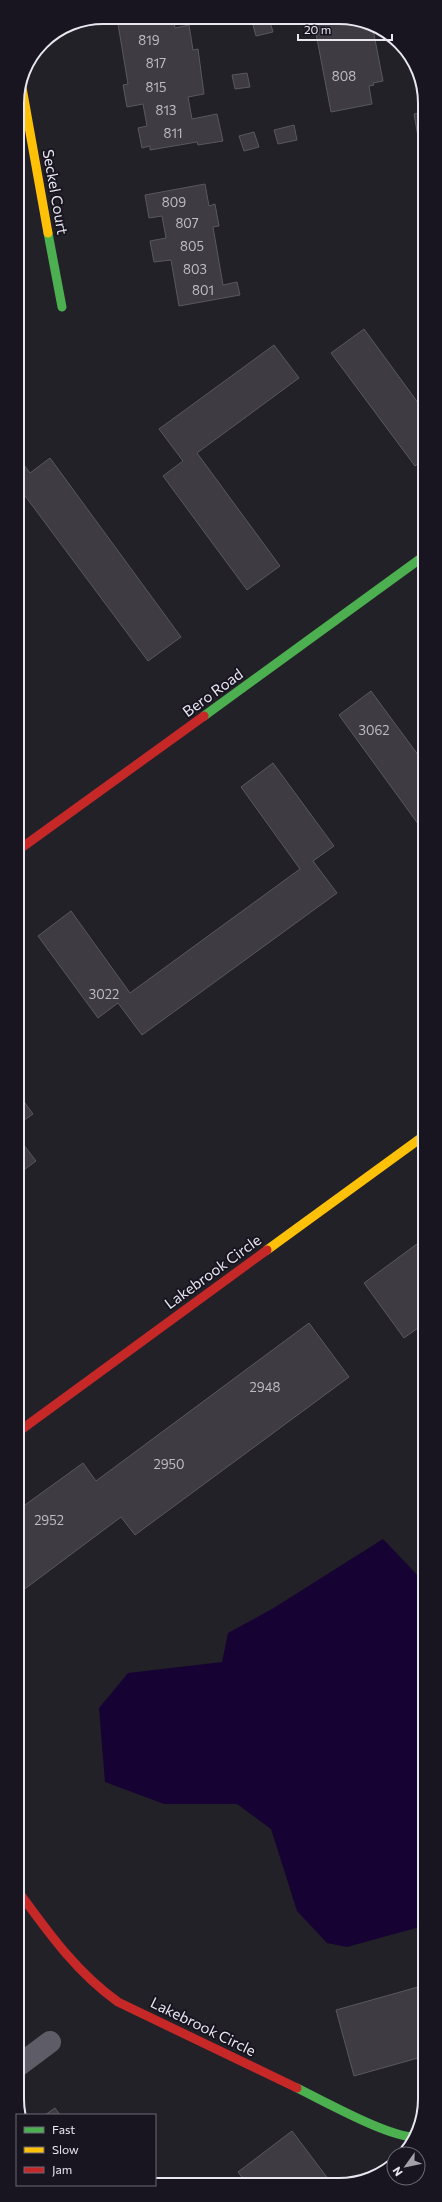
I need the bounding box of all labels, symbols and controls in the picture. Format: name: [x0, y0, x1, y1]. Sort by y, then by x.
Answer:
scale bar: [298, 16, 392, 42]
text: 20 m: [304, 22, 331, 36]
house number: 819: [138, 32, 160, 48]
house number: 817: [146, 55, 166, 71]
house number: 808: [332, 68, 356, 84]
house number: 815: [146, 79, 166, 95]
house number: 813: [156, 102, 176, 118]
house number: 811: [163, 125, 183, 141]
street label: Seckel Court: [40, 148, 72, 236]
house number: 809: [162, 194, 186, 210]
house number: 807: [175, 215, 199, 231]
house number: 805: [180, 238, 204, 254]
house number: 803: [183, 261, 207, 277]
house number: 801: [192, 282, 214, 298]
street label: Bero Road: [179, 664, 246, 720]
house number: 3062: [359, 722, 389, 738]
house number: 3022: [89, 986, 119, 1002]
street label: Lakebrook Circle: [161, 1230, 264, 1312]
house number: 2948: [250, 1379, 280, 1395]
house number: 2950: [153, 1456, 185, 1472]
house number: 2952: [34, 1512, 64, 1528]
street label: Lakebrook Circle: [148, 1993, 259, 2059]
legend: [16, 2114, 156, 2186]
text: Fast: [52, 2122, 75, 2136]
text: Slow: [52, 2142, 79, 2156]
north arrow: [386, 2146, 426, 2186]
text: Jam: [52, 2162, 72, 2177]
text: N: [389, 2165, 405, 2179]

